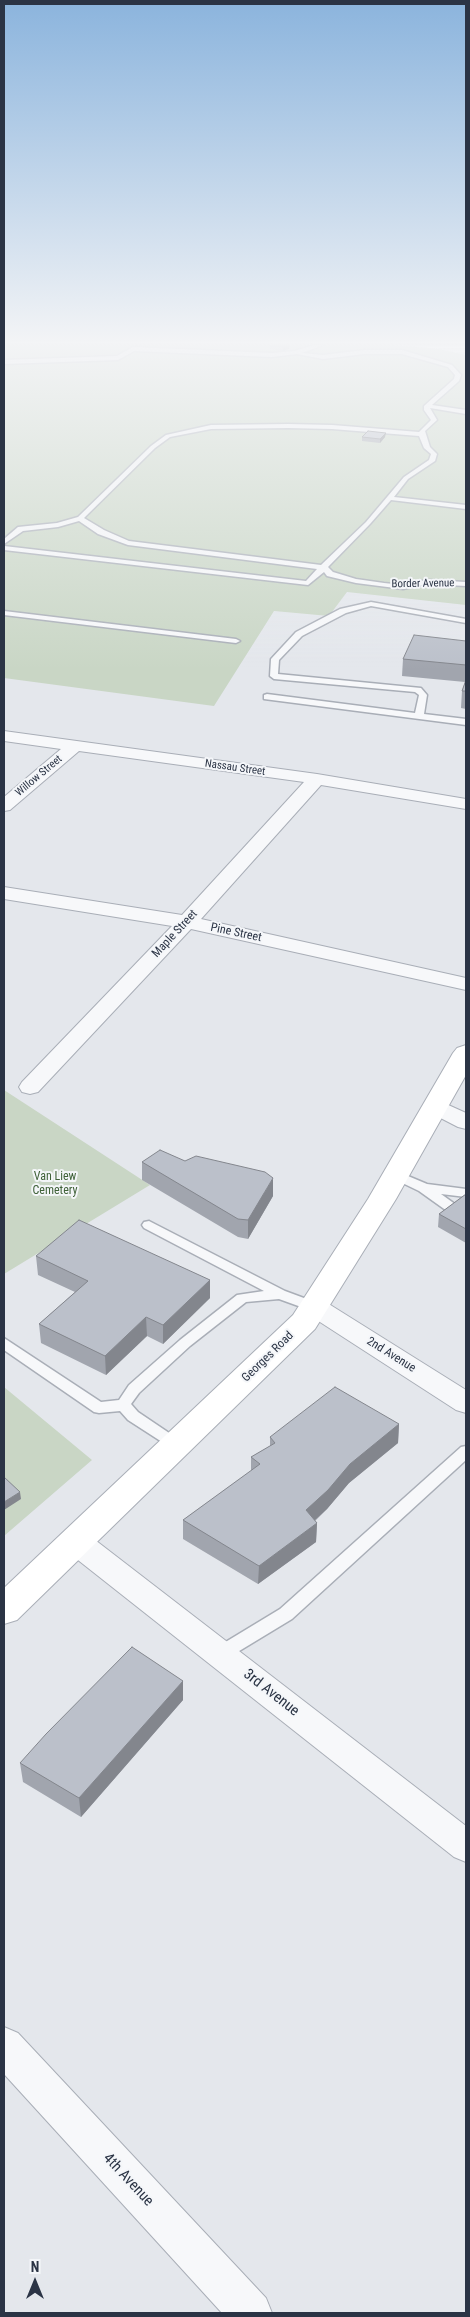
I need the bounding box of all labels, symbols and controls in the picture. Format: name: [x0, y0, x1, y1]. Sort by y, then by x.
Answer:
street label: Border Avenue: [391, 577, 455, 591]
street label: Willow Street: [13, 753, 65, 799]
street label: Nassau Street: [204, 757, 266, 779]
street label: Maple Street: [149, 907, 201, 961]
street label: Pine Street: [209, 921, 263, 945]
park label: Van Liew Cemetery: [32, 1170, 78, 1198]
street label: Georges Road: [239, 1329, 297, 1385]
street label: 2nd Avenue: [364, 1334, 418, 1376]
street label: 3rd Avenue: [239, 1666, 303, 1720]
street label: 4th Avenue: [99, 2150, 157, 2210]
north arrow: [10, 2257, 60, 2307]
text: N: [31, 2259, 39, 2275]

